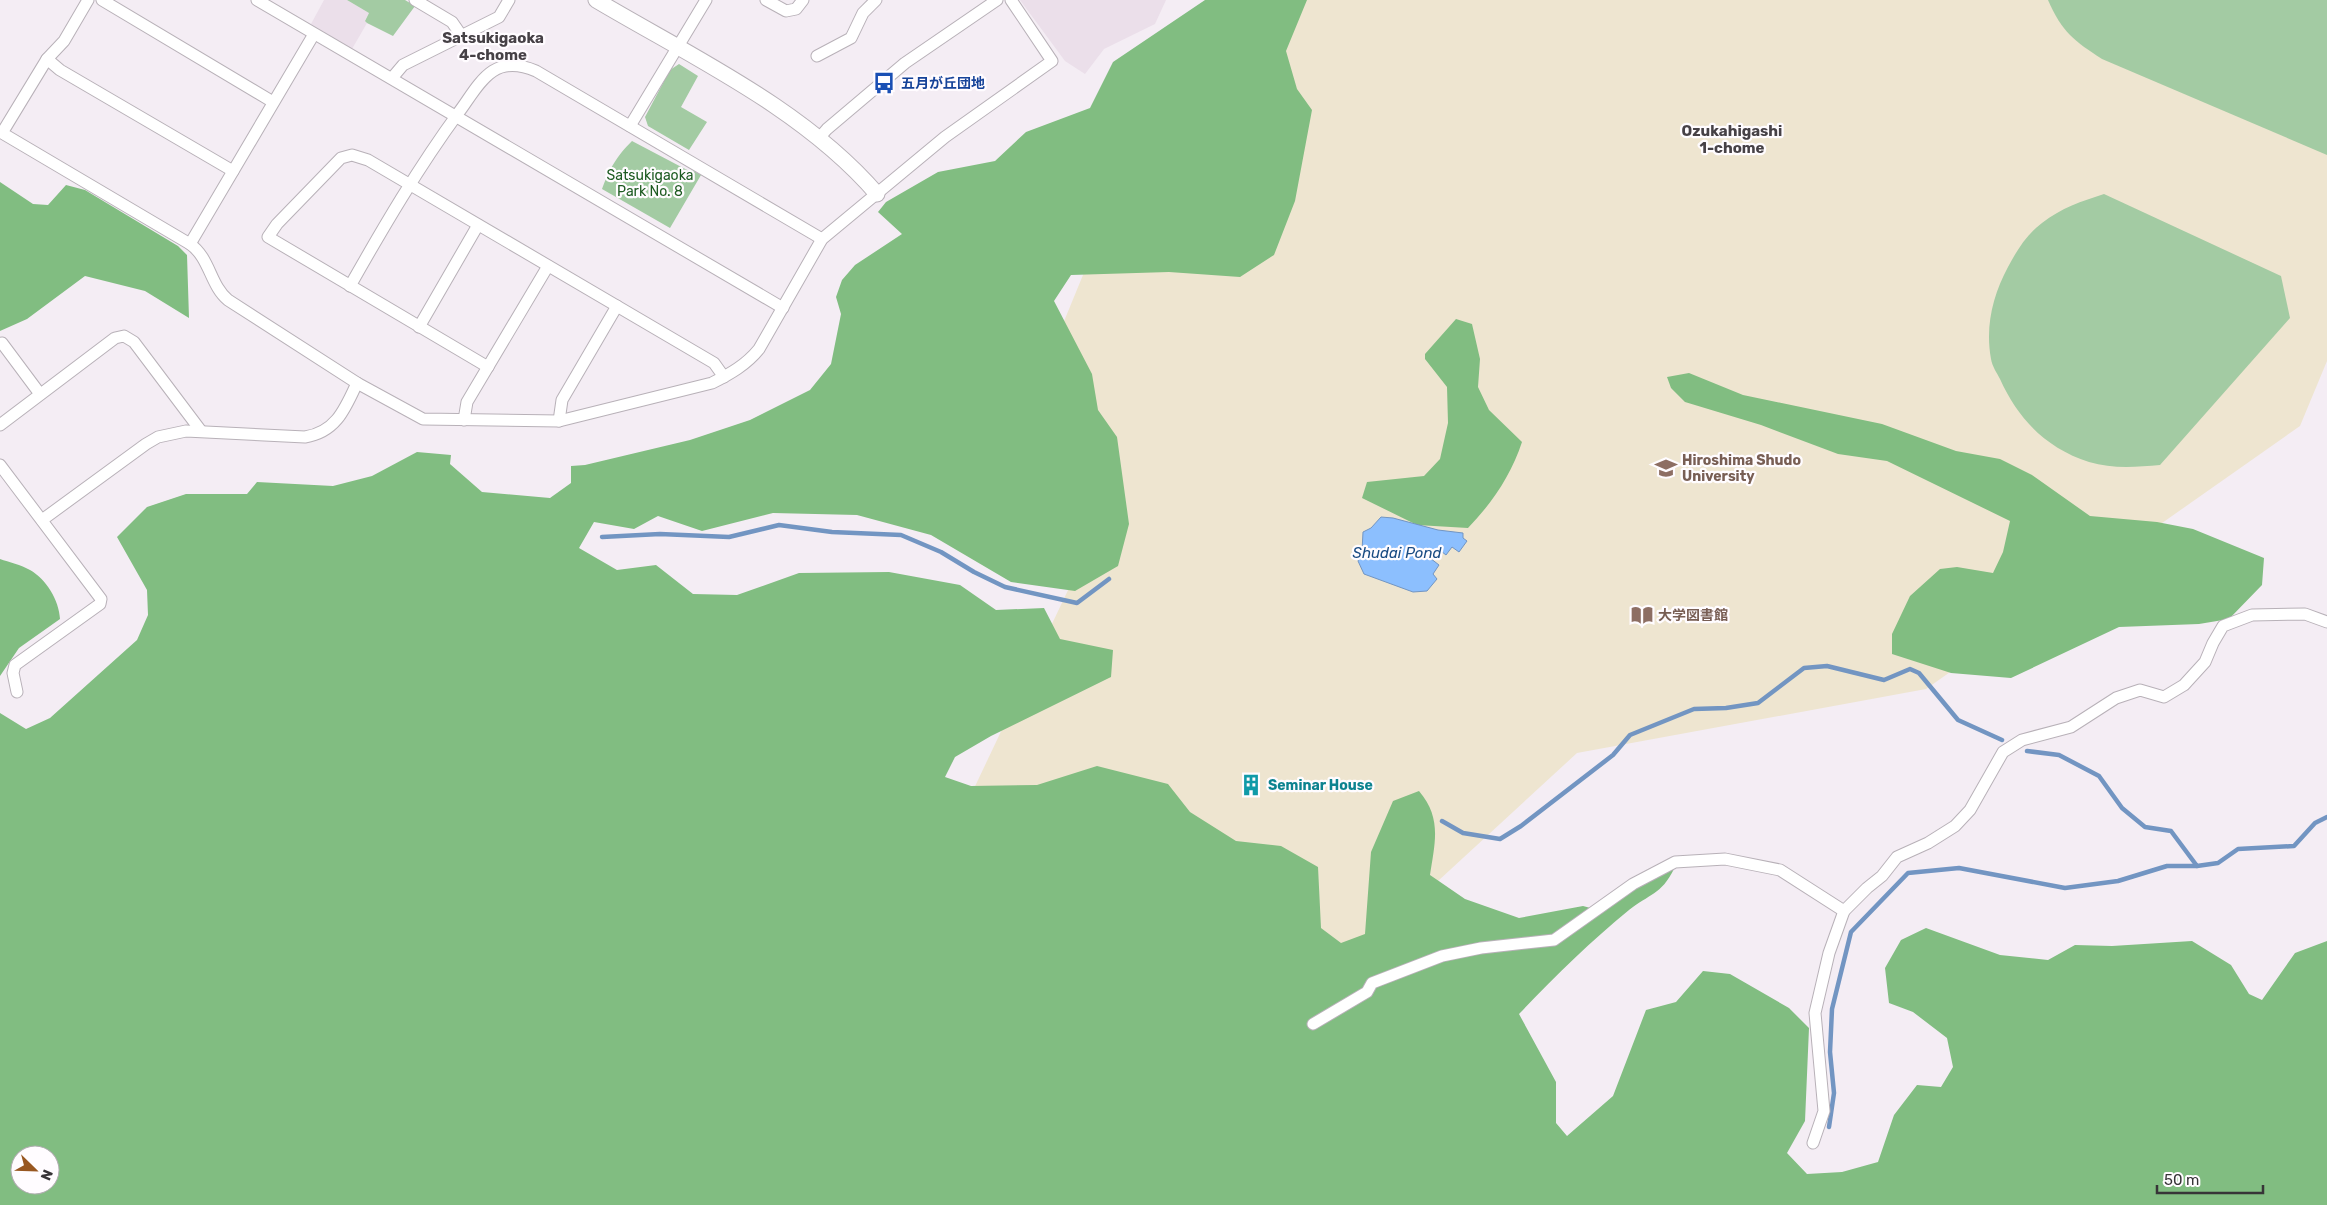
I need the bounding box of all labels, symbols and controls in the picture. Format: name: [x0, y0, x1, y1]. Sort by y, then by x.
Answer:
district label: Satsukigaoka 4-chome: [442, 29, 544, 64]
bus stop icon: 五月が丘団地: [871, 70, 897, 96]
place label: 五月が丘団地: [901, 75, 985, 92]
district label: Ozukahigashi 1-chome: [1682, 122, 1782, 157]
park label: Satsukigaoka Park No. 8: [607, 167, 693, 200]
place label: Hiroshima Shudo University: [1682, 452, 1801, 485]
school or university icon: Hiroshima Shudo University: [1653, 455, 1679, 481]
water label: Shudai Pond: [1353, 544, 1442, 562]
library icon: 大学図書館: [1629, 602, 1655, 628]
place label: 大学図書館: [1658, 607, 1728, 624]
building icon: Seminar House: [1238, 772, 1264, 798]
place label: Seminar House: [1268, 777, 1373, 794]
north arrow: [10, 1145, 60, 1195]
scale bar: [2157, 1162, 2263, 1194]
text: N: [37, 1167, 56, 1183]
text: 50 m: [2164, 1171, 2199, 1189]

